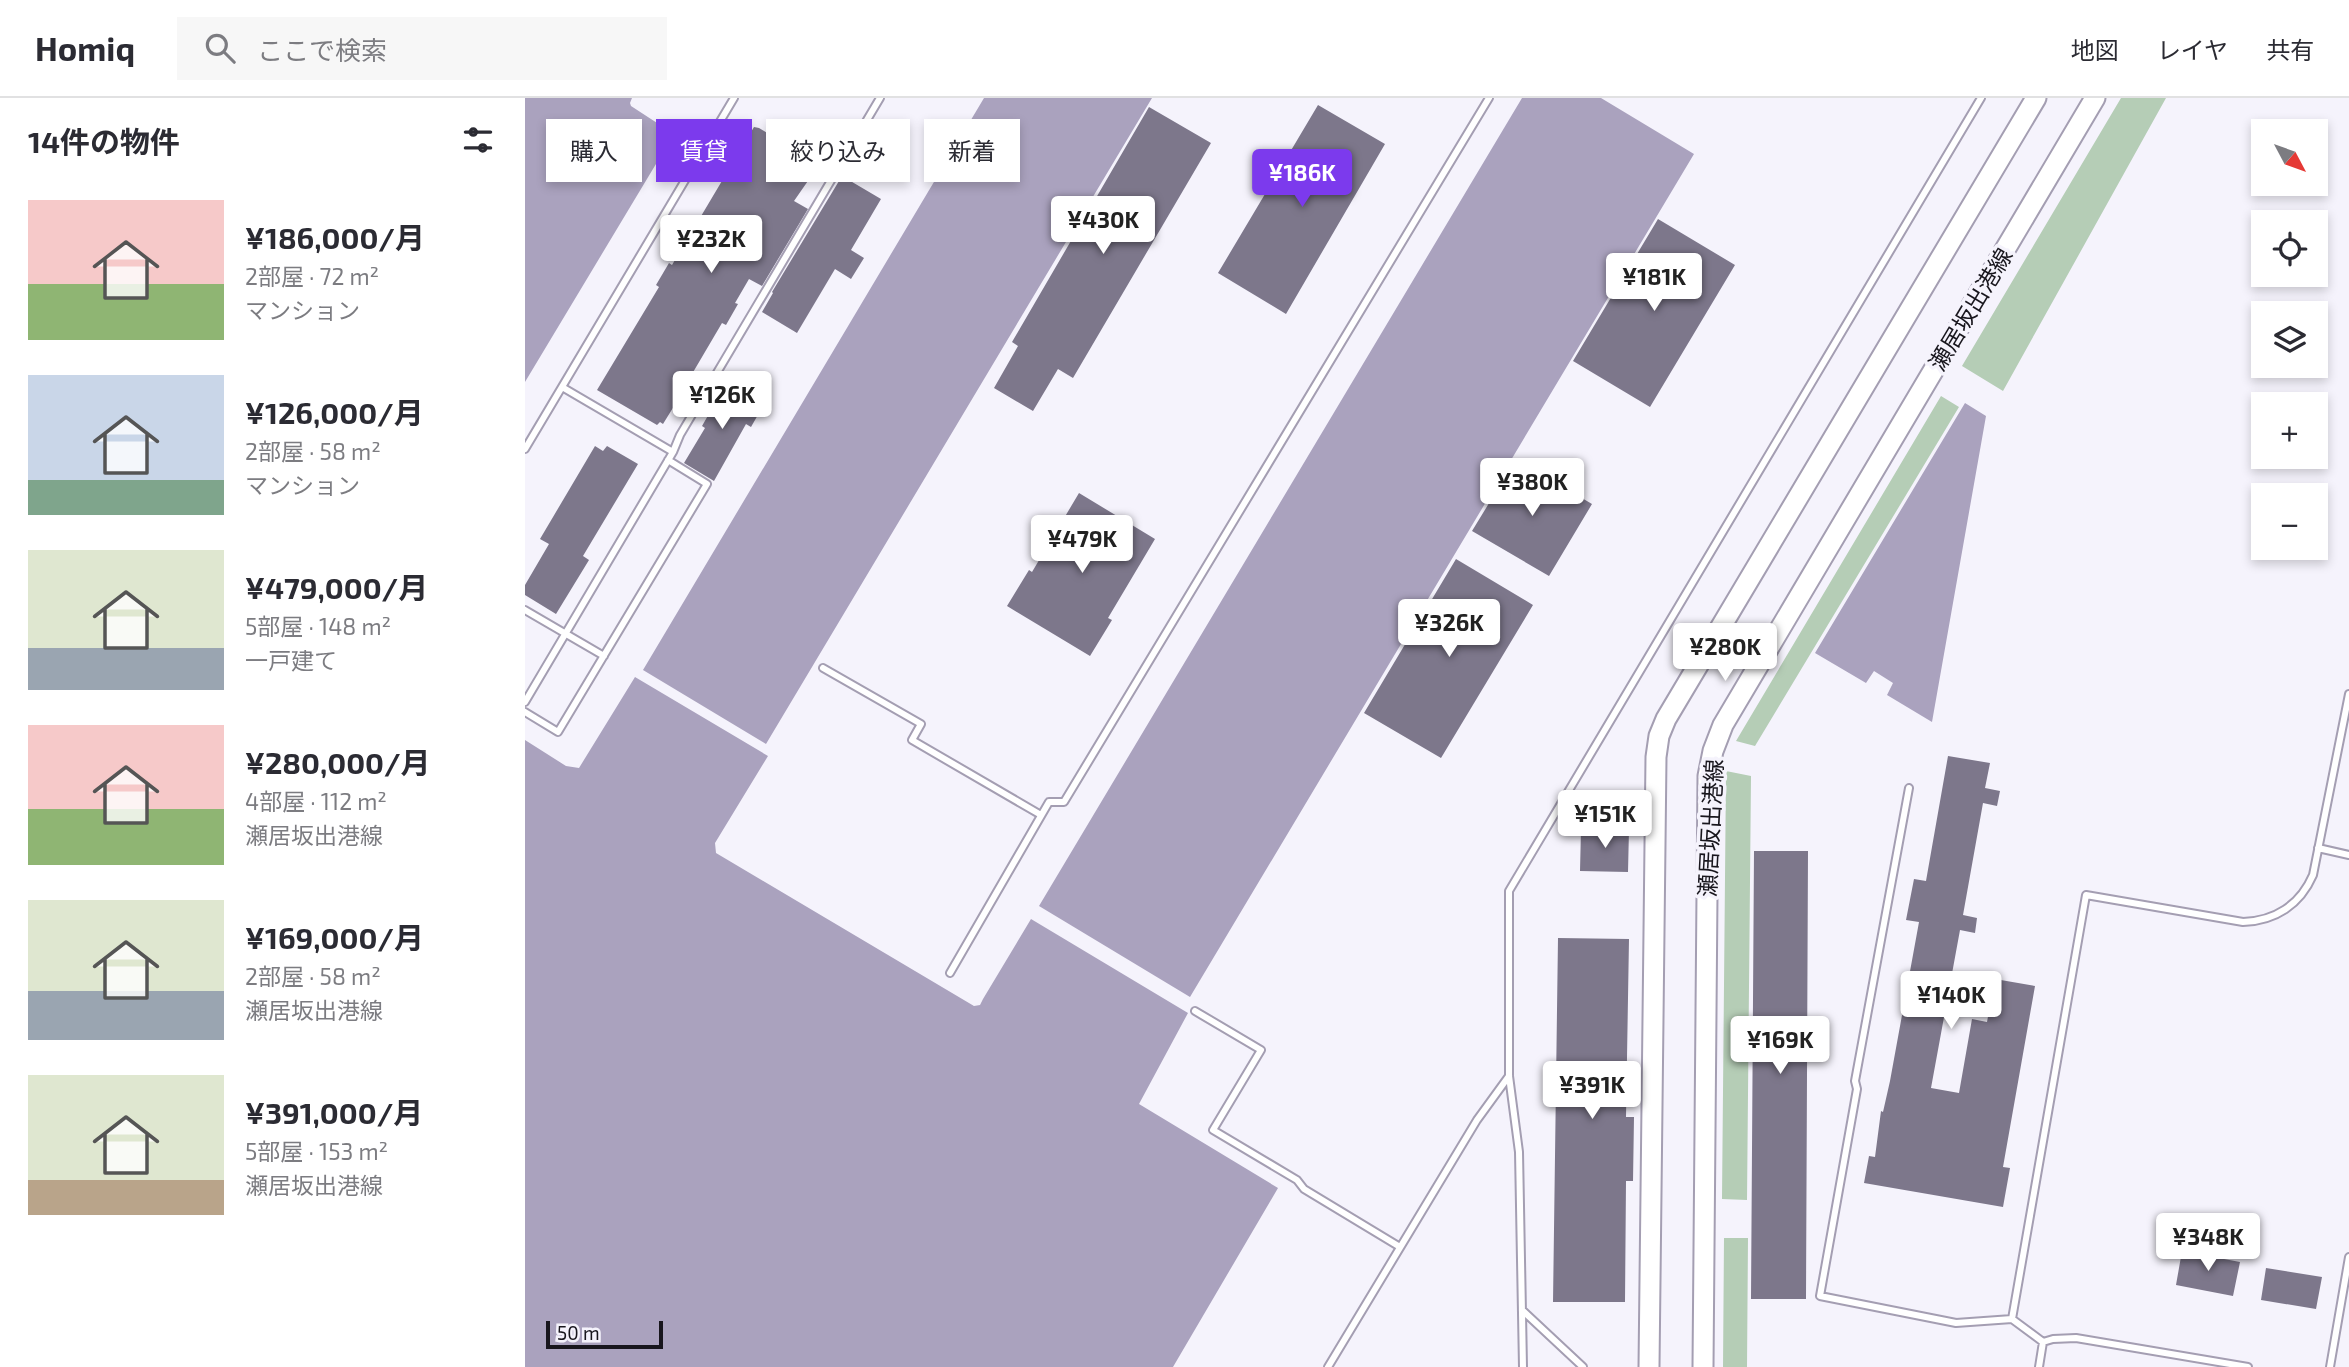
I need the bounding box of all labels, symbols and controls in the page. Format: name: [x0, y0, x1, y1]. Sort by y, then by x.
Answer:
search box: [177, 17, 667, 80]
text: Homiq: [35, 28, 135, 68]
icon: search: [201, 29, 239, 67]
text: ここで検索: [257, 34, 387, 65]
text: 地図: [2071, 35, 2119, 64]
text: レイヤ: [2157, 35, 2228, 64]
text: 共有: [2266, 35, 2314, 64]
chip: 購入: [546, 119, 642, 182]
chip: 賃貸: [656, 119, 752, 182]
chip: 絞り込み: [766, 119, 910, 182]
chip: 新着: [924, 119, 1020, 182]
north arrow: [2251, 119, 2327, 196]
map controls: [2251, 119, 2328, 560]
icon: filters: [459, 121, 497, 159]
text: 14件の物件: [28, 123, 180, 159]
pin: ¥186K: [1253, 150, 1351, 209]
text: ¥186K: [1268, 158, 1336, 186]
pin: ¥430K: [1054, 197, 1152, 256]
text: ¥430K: [1067, 205, 1139, 233]
button: locate: [2251, 210, 2328, 287]
pin: ¥232K: [662, 216, 760, 275]
text: ¥186,000/月: [245, 219, 425, 255]
text: ¥232K: [676, 224, 746, 252]
icon: home: [84, 228, 168, 312]
street label: 瀬居坂出港線: [1922, 243, 2018, 375]
pin: ¥181K: [1605, 254, 1703, 313]
text: 2部屋 · 72 m²: [245, 262, 379, 290]
text: ¥181K: [1622, 262, 1686, 290]
text: マンション: [245, 296, 360, 324]
button: layers: [2251, 301, 2328, 378]
pin: ¥126K: [673, 372, 771, 431]
text: ¥126K: [689, 380, 755, 408]
button: +: [2251, 392, 2328, 469]
text: ¥126,000/月: [245, 394, 424, 430]
icon: home: [84, 403, 168, 487]
text: 2部屋 · 58 m²: [245, 437, 381, 465]
pin: ¥380K: [1483, 458, 1581, 518]
text: ¥380K: [1496, 467, 1568, 495]
text: マンション: [245, 471, 360, 499]
button: −: [2251, 483, 2328, 560]
pin: ¥479K: [1033, 516, 1131, 575]
text: ¥479K: [1047, 524, 1117, 552]
text: ¥479,000/月: [245, 569, 428, 605]
icon: home: [84, 578, 168, 662]
pin: ¥326K: [1400, 600, 1498, 659]
text: ¥326K: [1414, 608, 1484, 636]
text: 5部屋 · 148 m²: [245, 612, 391, 640]
pin: ¥280K: [1676, 624, 1774, 683]
text: ¥280K: [1689, 632, 1761, 660]
text: 一戸建て: [245, 646, 337, 674]
text: ¥280,000/月: [245, 744, 431, 780]
icon: home: [84, 753, 168, 837]
street label: 瀬居坂出港線: [1692, 758, 1728, 898]
text: 4部屋 · 112 m²: [245, 787, 387, 815]
pin: ¥151K: [1556, 790, 1654, 850]
text: ¥151K: [1574, 799, 1636, 827]
text: 瀬居坂出港線: [245, 821, 383, 849]
text: ¥169,000/月: [245, 919, 424, 955]
icon: home: [84, 928, 168, 1012]
text: 2部屋 · 58 m²: [245, 962, 381, 990]
pin: ¥140K: [1902, 972, 2000, 1031]
text: ¥140K: [1917, 980, 1985, 1008]
text: 瀬居坂出港線: [245, 996, 383, 1024]
pin: ¥169K: [1731, 1016, 1829, 1076]
text: ¥169K: [1747, 1025, 1813, 1053]
pin: ¥391K: [1543, 1062, 1641, 1121]
text: ¥391K: [1559, 1070, 1625, 1098]
text: ¥391,000/月: [245, 1094, 423, 1130]
icon: home: [84, 1103, 168, 1187]
text: 5部屋 · 153 m²: [245, 1137, 388, 1165]
text: 瀬居坂出港線: [245, 1171, 383, 1199]
pin: ¥348K: [2159, 1214, 2257, 1273]
text: ¥348K: [2172, 1222, 2244, 1250]
scale bar: [546, 1318, 663, 1350]
text: 50 m: [557, 1321, 600, 1344]

